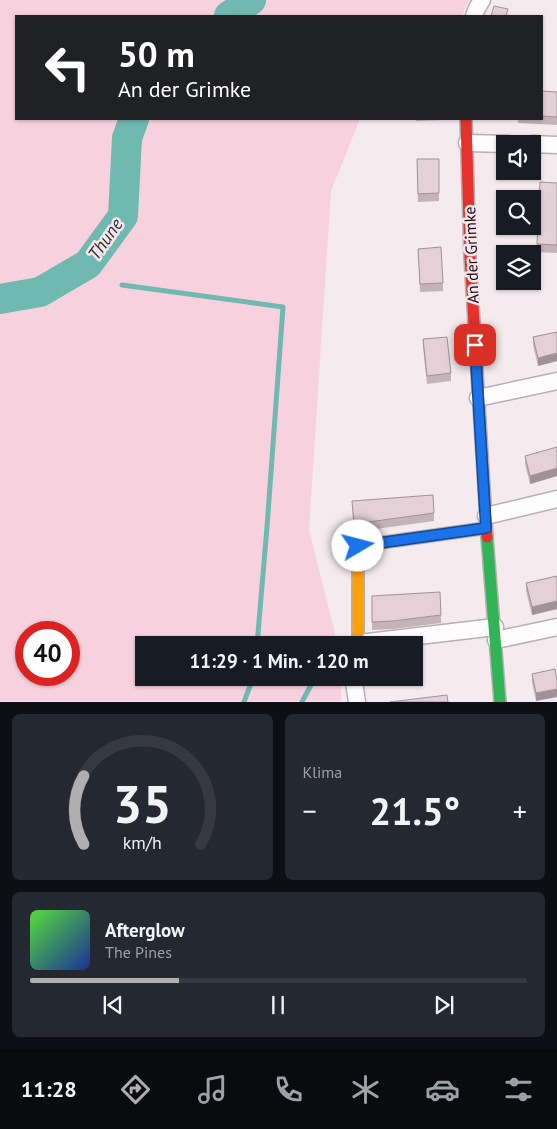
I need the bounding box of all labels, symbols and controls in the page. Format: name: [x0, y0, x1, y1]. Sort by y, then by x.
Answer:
text: 50 m: [118, 31, 195, 77]
icon: left: [35, 35, 100, 100]
text: An der Grimke: [118, 75, 251, 103]
map controls: [496, 135, 541, 290]
button: sound: [496, 135, 541, 180]
button: search: [496, 190, 541, 235]
street label: An der Grimke: [459, 206, 483, 304]
water label: Thune: [82, 213, 128, 264]
button: layers: [496, 245, 541, 290]
pin: [454, 324, 496, 366]
icon: arrive: [461, 331, 489, 359]
position arrow: [331, 519, 383, 571]
speed limit sign: 40: [15, 621, 80, 686]
text: 11:29 · 1 Min. · 120 m: [189, 649, 369, 673]
text: Klima: [303, 762, 342, 782]
text: 35: [113, 770, 172, 837]
text: 21.5°: [369, 786, 460, 835]
text: −: [303, 792, 317, 829]
text: +: [513, 792, 527, 829]
text: km/h: [123, 831, 162, 854]
text: Afterglow: [105, 918, 185, 942]
text: The Pines: [105, 942, 172, 962]
icon: previous: [99, 991, 127, 1019]
icon: pause: [264, 991, 292, 1019]
icon: next: [430, 991, 458, 1019]
icon: directions: [118, 1072, 153, 1107]
icon: music: [195, 1072, 230, 1107]
icon: phone: [271, 1072, 306, 1107]
icon: climate: [348, 1072, 383, 1107]
icon: car: [425, 1072, 460, 1107]
icon: filters: [501, 1072, 536, 1107]
text: 11:28: [21, 1075, 77, 1103]

